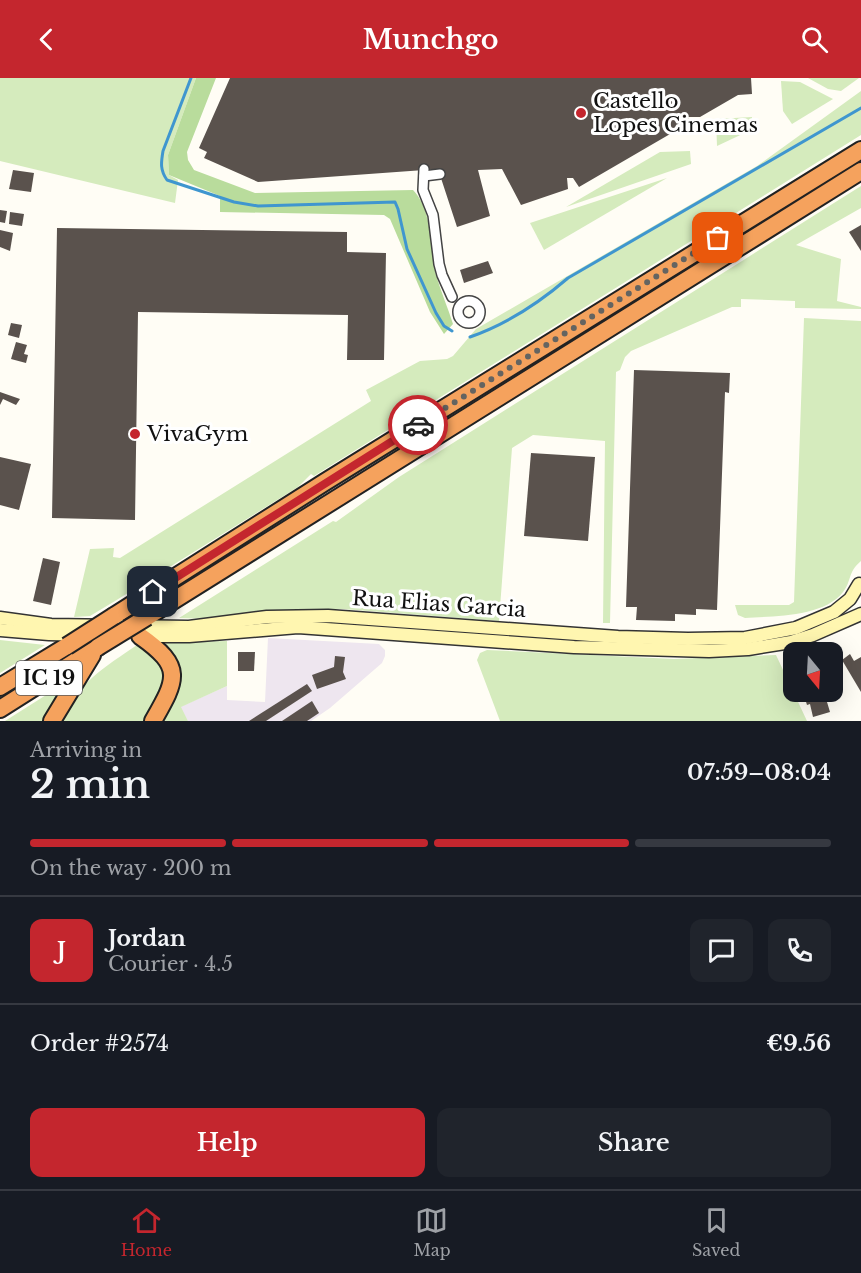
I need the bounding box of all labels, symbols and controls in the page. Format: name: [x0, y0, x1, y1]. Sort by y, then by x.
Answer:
icon: back: [30, 23, 63, 56]
text: Munchgo: [362, 23, 499, 56]
icon: search: [798, 23, 831, 56]
place label: Castello Lopes Cinemas: [593, 88, 758, 138]
marker: Castello Lopes Cinemas: [574, 106, 588, 120]
pin: [692, 212, 743, 263]
icon: bag: [701, 221, 734, 254]
courier: [388, 395, 448, 455]
icon: car: [402, 409, 435, 442]
place label: VivaGym: [146, 421, 249, 447]
marker: VivaGym: [128, 427, 142, 441]
pin: [127, 566, 178, 617]
icon: home: [136, 575, 169, 608]
street label: Rua Elias Garcia: [351, 585, 527, 623]
north arrow: [783, 642, 843, 702]
map controls: [783, 642, 843, 702]
road number: IC 19: [16, 661, 82, 695]
text: Arriving in: [30, 738, 142, 762]
text: 07:59–08:04: [687, 759, 831, 786]
text: 2 min: [30, 760, 150, 809]
text: On the way · 200 m: [30, 856, 231, 880]
button: chat: [690, 919, 753, 982]
button: phone: [768, 919, 831, 982]
text: Jordan: [108, 925, 186, 952]
text: J: [57, 937, 66, 964]
text: Courier · 4.5: [108, 952, 233, 976]
text: Order #2574: [30, 1030, 169, 1057]
text: €9.56: [766, 1030, 831, 1057]
button: Help: [30, 1108, 425, 1177]
button: Share: [437, 1108, 831, 1177]
tab: Home: [121, 1204, 172, 1260]
tab: Map: [413, 1204, 451, 1260]
tab: Saved: [692, 1204, 740, 1260]

